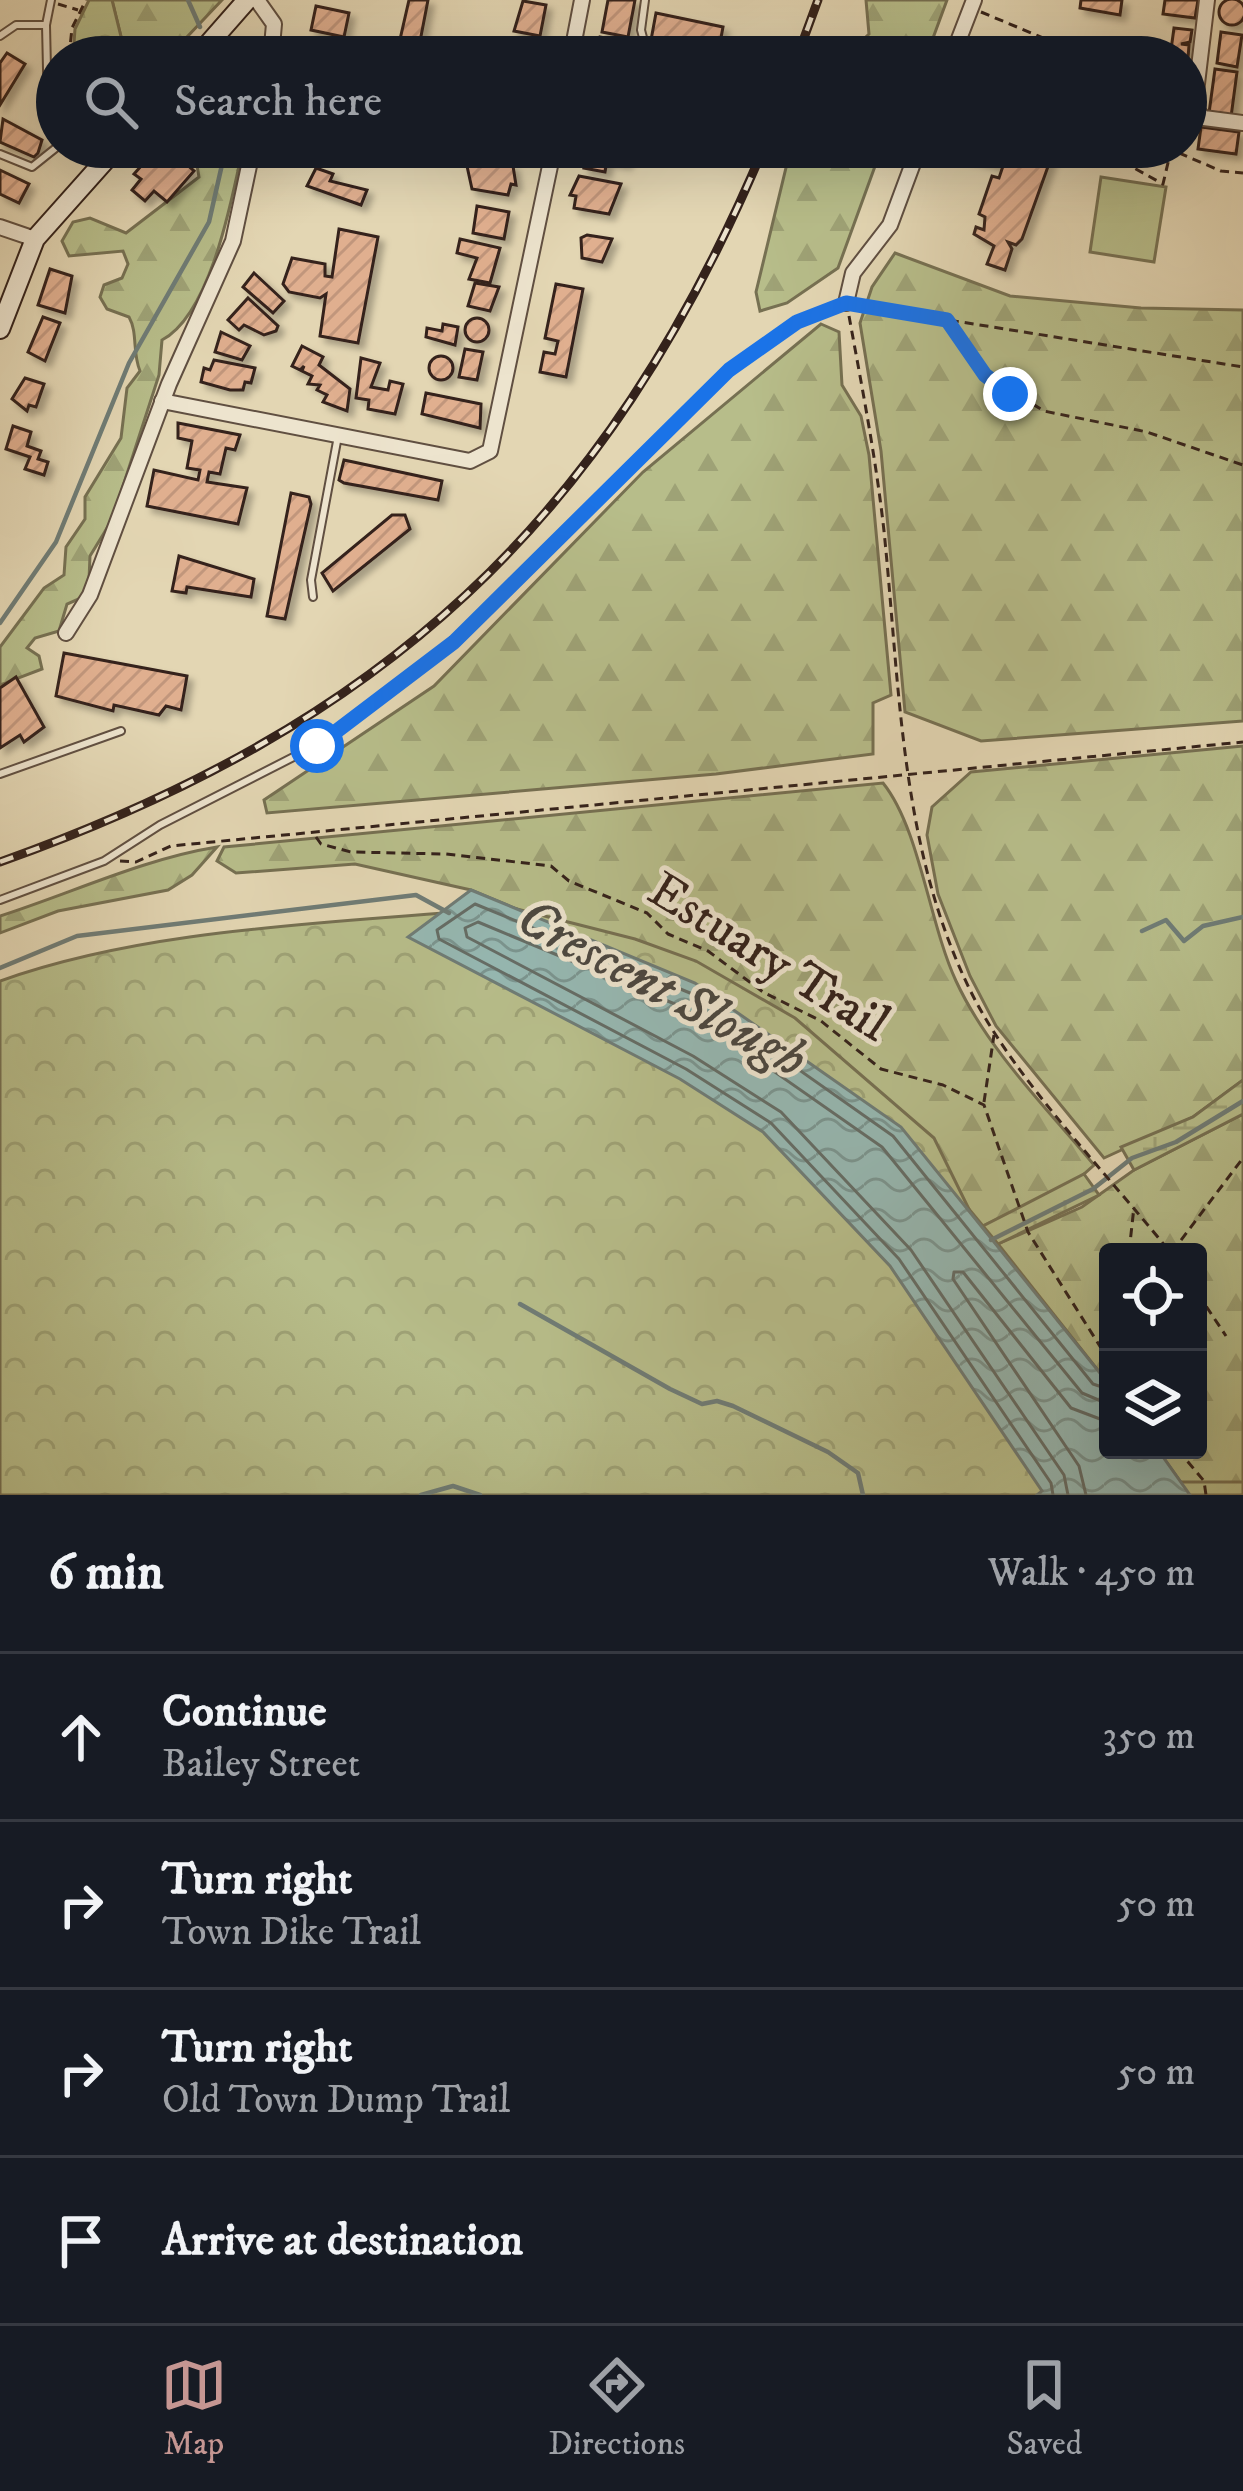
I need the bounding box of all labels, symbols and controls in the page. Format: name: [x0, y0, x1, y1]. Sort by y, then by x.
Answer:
search box: [36, 36, 1207, 168]
icon: search: [78, 69, 144, 135]
text: Search here: [174, 74, 382, 130]
route end: [983, 367, 1037, 421]
route start: [290, 719, 344, 773]
street label: Estuary Trail: [636, 858, 901, 1057]
water label: Crescent Slough: [505, 885, 818, 1094]
map controls: [1099, 1243, 1207, 1459]
button: locate: [1099, 1243, 1207, 1351]
button: layers: [1099, 1351, 1207, 1459]
text: 6 min: [48, 1541, 164, 1605]
text: Walk · 450 m: [988, 1549, 1195, 1598]
text: Continue: [162, 1684, 327, 1740]
icon: ahead: [48, 1704, 114, 1770]
text: 350 m: [1102, 1712, 1195, 1761]
text: Bailey Street: [162, 1740, 360, 1789]
text: Turn right: [162, 1852, 352, 1908]
icon: right: [48, 1872, 114, 1938]
text: 50 m: [1117, 1880, 1195, 1929]
text: Town Dike Trail: [162, 1908, 421, 1957]
text: Turn right: [162, 2020, 352, 2076]
icon: right: [48, 2040, 114, 2106]
text: 50 m: [1117, 2048, 1195, 2097]
text: Old Town Dump Trail: [162, 2076, 510, 2125]
icon: arrive: [48, 2208, 114, 2274]
text: Arrive at destination: [162, 2213, 523, 2269]
tab: Map: [161, 2352, 227, 2465]
tab: Directions: [548, 2352, 685, 2465]
tab: Saved: [1006, 2352, 1082, 2465]

